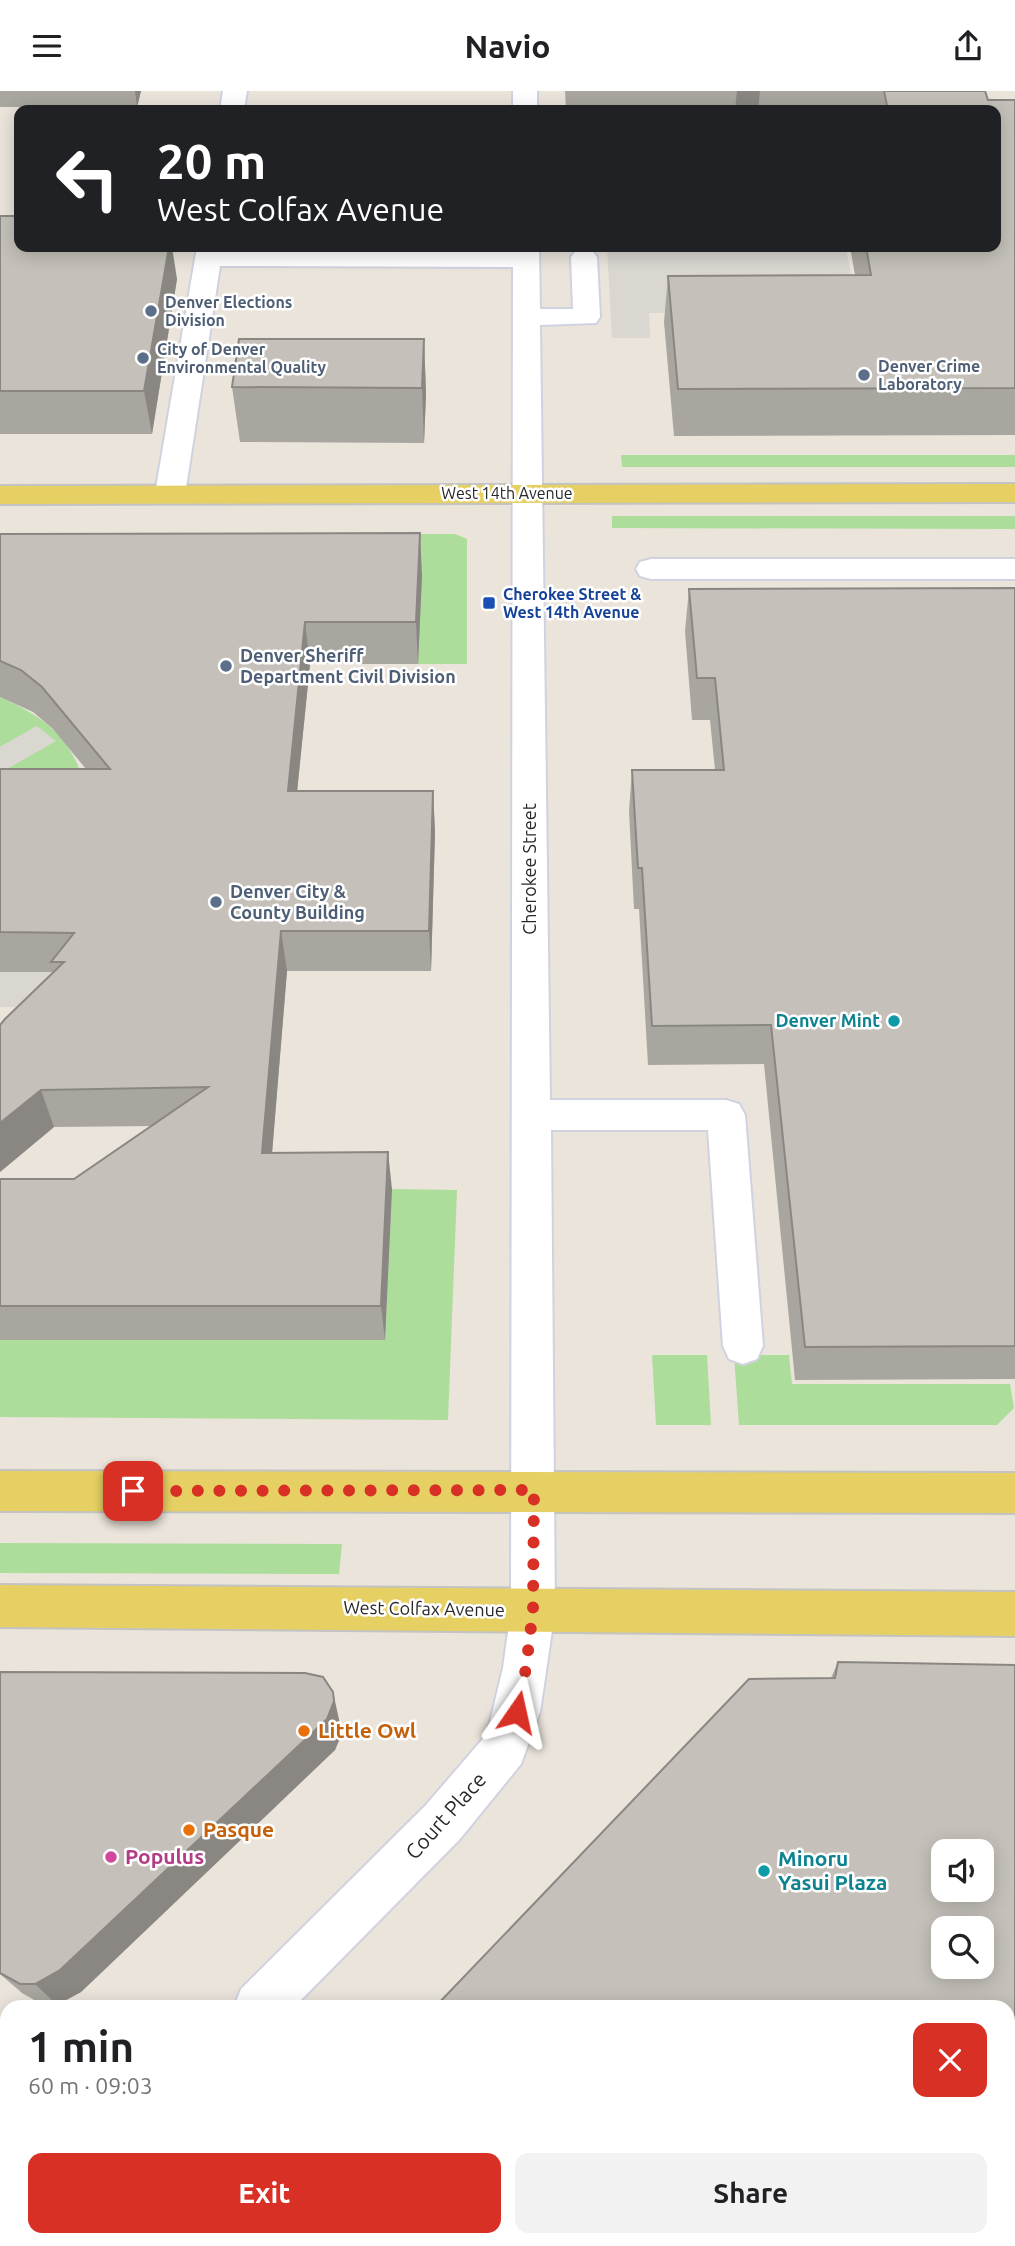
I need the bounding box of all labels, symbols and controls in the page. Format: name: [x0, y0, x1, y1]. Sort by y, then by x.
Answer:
icon: menu: [28, 27, 66, 65]
icon: share: [949, 27, 987, 65]
text: Navio: [464, 28, 551, 64]
icon: left: [42, 133, 133, 224]
text: 20 m: [157, 133, 266, 188]
text: West Colfax Avenue: [157, 191, 444, 227]
place label: Denver Elections Division: [165, 293, 292, 329]
marker: Denver Elections Division: [143, 303, 159, 319]
place label: City of Denver Environmental Quality: [157, 340, 326, 376]
marker: City of Denver Environmental Quality: [135, 350, 151, 366]
place label: Denver Crime Laboratory: [878, 357, 980, 393]
marker: Denver Crime Laboratory: [856, 367, 872, 383]
street label: West 14th Avenue: [441, 484, 573, 502]
place label: Cherokee Street & West 14th Avenue: [503, 585, 641, 621]
marker: Cherokee Street & West 14th Avenue: [481, 595, 497, 611]
place label: Denver Sheriff Department Civil Division: [240, 645, 456, 686]
marker: Denver Sheriff Department Civil Division: [218, 658, 234, 674]
street label: Cherokee Street: [519, 803, 539, 935]
place label: Denver City & County Building: [230, 881, 365, 922]
marker: Denver City & County Building: [208, 894, 224, 910]
place label: Denver Mint: [775, 1010, 880, 1030]
marker: Denver Mint: [886, 1013, 902, 1029]
pin: [103, 1461, 163, 1521]
icon: arrive: [114, 1472, 152, 1510]
street label: West Colfax Avenue: [343, 1597, 505, 1619]
position arrow: [480, 1675, 554, 1749]
place label: Little Owl: [318, 1718, 416, 1742]
marker: Little Owl: [296, 1723, 312, 1739]
street label: Court Place: [400, 1767, 490, 1864]
place label: Pasque: [203, 1817, 274, 1841]
marker: Pasque: [181, 1822, 197, 1838]
map controls: [931, 1839, 994, 1979]
button: sound: [931, 1839, 994, 1902]
place label: Populus: [125, 1844, 204, 1868]
place label: Minoru Yasui Plaza: [778, 1846, 887, 1894]
marker: Populus: [103, 1849, 119, 1865]
marker: Minoru Yasui Plaza: [756, 1863, 772, 1879]
button: search: [931, 1916, 994, 1979]
text: 1 min: [28, 2023, 134, 2070]
button: close: [913, 2023, 987, 2097]
text: 60 m · 09:03: [28, 2073, 153, 2098]
button: Exit: [28, 2153, 501, 2233]
button: Share: [515, 2153, 987, 2233]

